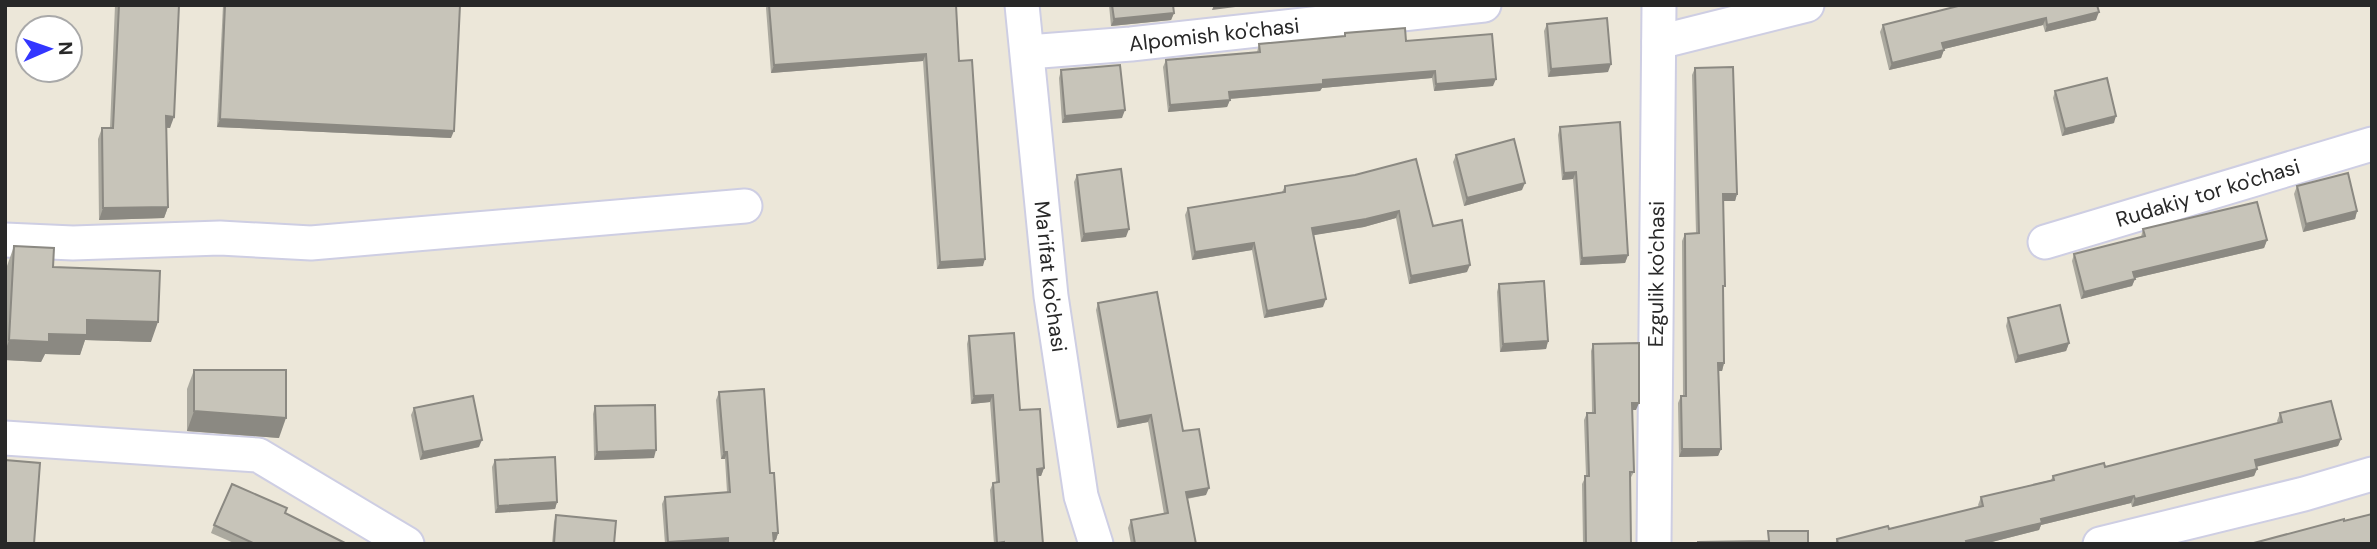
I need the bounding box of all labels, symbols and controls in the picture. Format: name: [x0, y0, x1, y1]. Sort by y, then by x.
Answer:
street label: Alpomish ko'chasi: [1128, 11, 1301, 58]
north arrow: [14, 14, 84, 84]
text: N: [53, 41, 78, 56]
street label: Rudakiy tor ko'chasi: [2112, 152, 2303, 234]
street label: Ma'rifat ko'chasi: [1028, 200, 1073, 354]
street label: Ezgulik ko'chasi: [1642, 201, 1671, 347]

